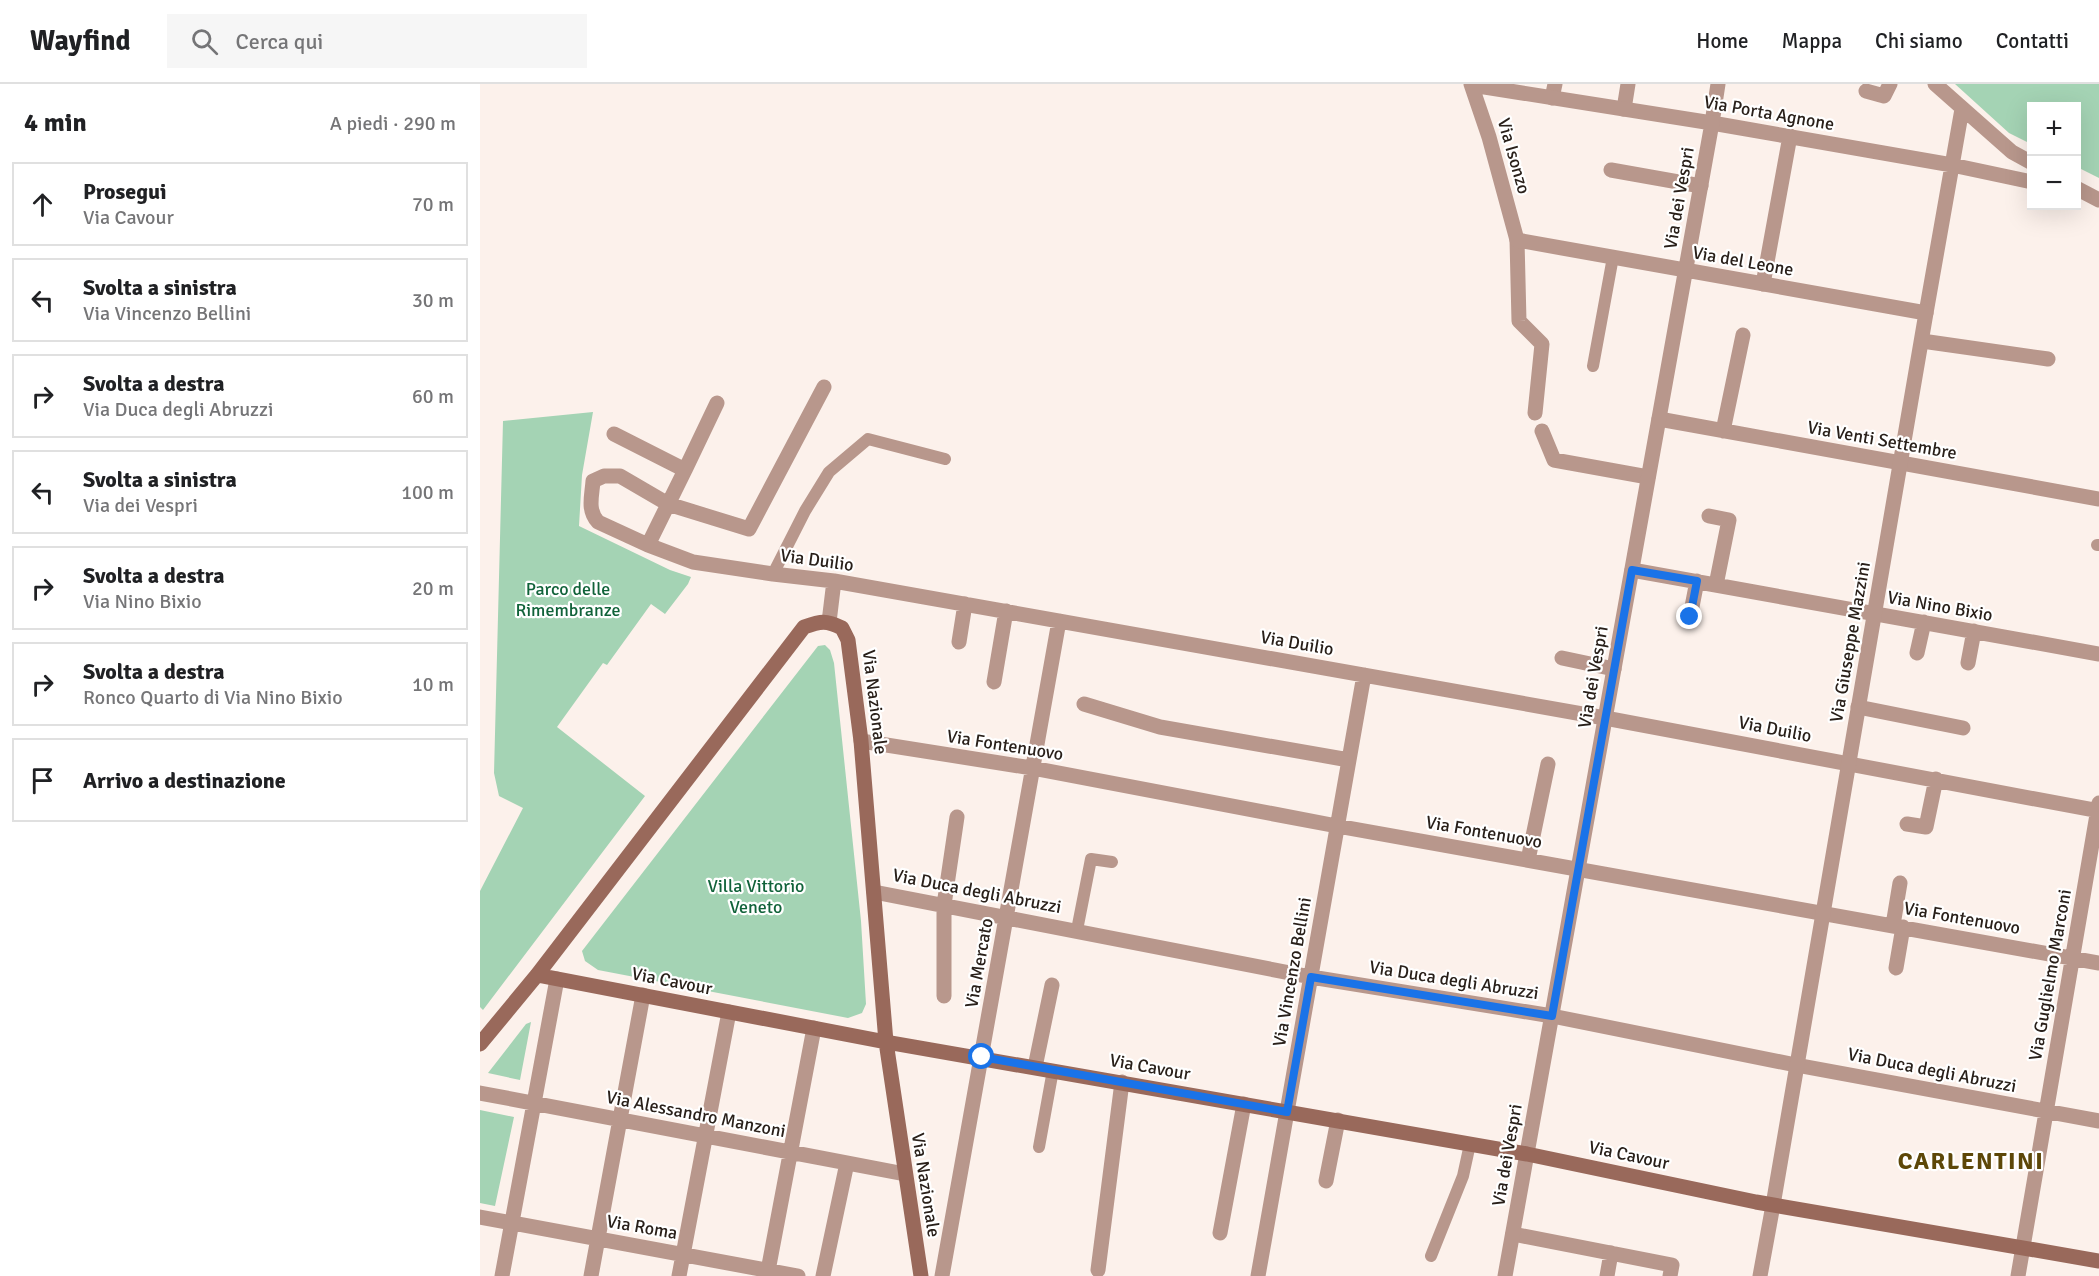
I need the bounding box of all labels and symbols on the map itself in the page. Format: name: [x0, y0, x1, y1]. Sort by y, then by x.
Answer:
street label: Via Porta Agnone: [1702, 91, 1836, 135]
street label: Via Isonzo: [1493, 116, 1535, 196]
street label: Via dei Vespri: [1659, 145, 1699, 251]
street label: Via del Leone: [1691, 241, 1795, 281]
street label: Via Venti Settembre: [1806, 416, 1958, 464]
street label: Via Duilio: [779, 544, 855, 576]
street label: Via Giuseppe Mazzini: [1825, 560, 1875, 724]
park label: Parco delle Rimembranze: [515, 578, 621, 621]
street label: Via Nino Bixio: [1886, 586, 1994, 626]
route end: [1676, 603, 1702, 629]
street label: Via dei Vespri: [1573, 624, 1613, 730]
street label: Via Duilio: [1259, 626, 1335, 660]
street label: Via Nazionale: [858, 649, 892, 755]
street label: Via Duilio: [1737, 711, 1813, 747]
street label: Via Fontenuovo: [945, 725, 1065, 765]
street label: Via Fontenuovo: [1424, 811, 1544, 853]
street label: Via Duca degli Abruzzi: [891, 864, 1063, 918]
park label: Villa Vittorio Veneto: [708, 875, 804, 918]
street label: Via Guglielmo Marconi: [2024, 888, 2076, 1062]
street label: Via Vincenzo Bellini: [1268, 896, 1316, 1048]
street label: Via Fontenuovo: [1902, 897, 2022, 939]
street label: Via Mercato: [960, 916, 998, 1010]
street label: Via Duca degli Abruzzi: [1368, 956, 1540, 1004]
street label: Via Cavour: [630, 962, 715, 1000]
route start: [968, 1043, 994, 1069]
street label: Via Duca degli Abruzzi: [1846, 1043, 2018, 1097]
street label: Via Cavour: [1108, 1049, 1192, 1085]
street label: Via Alessandro Manzoni: [604, 1086, 788, 1142]
street label: Via dei Vespri: [1487, 1102, 1527, 1208]
street label: Via Nazionale: [907, 1131, 945, 1239]
street label: Via Cavour: [1587, 1136, 1672, 1174]
district label: CARLENTINI: [1898, 1146, 2044, 1176]
street label: Via Roma: [605, 1210, 679, 1244]

